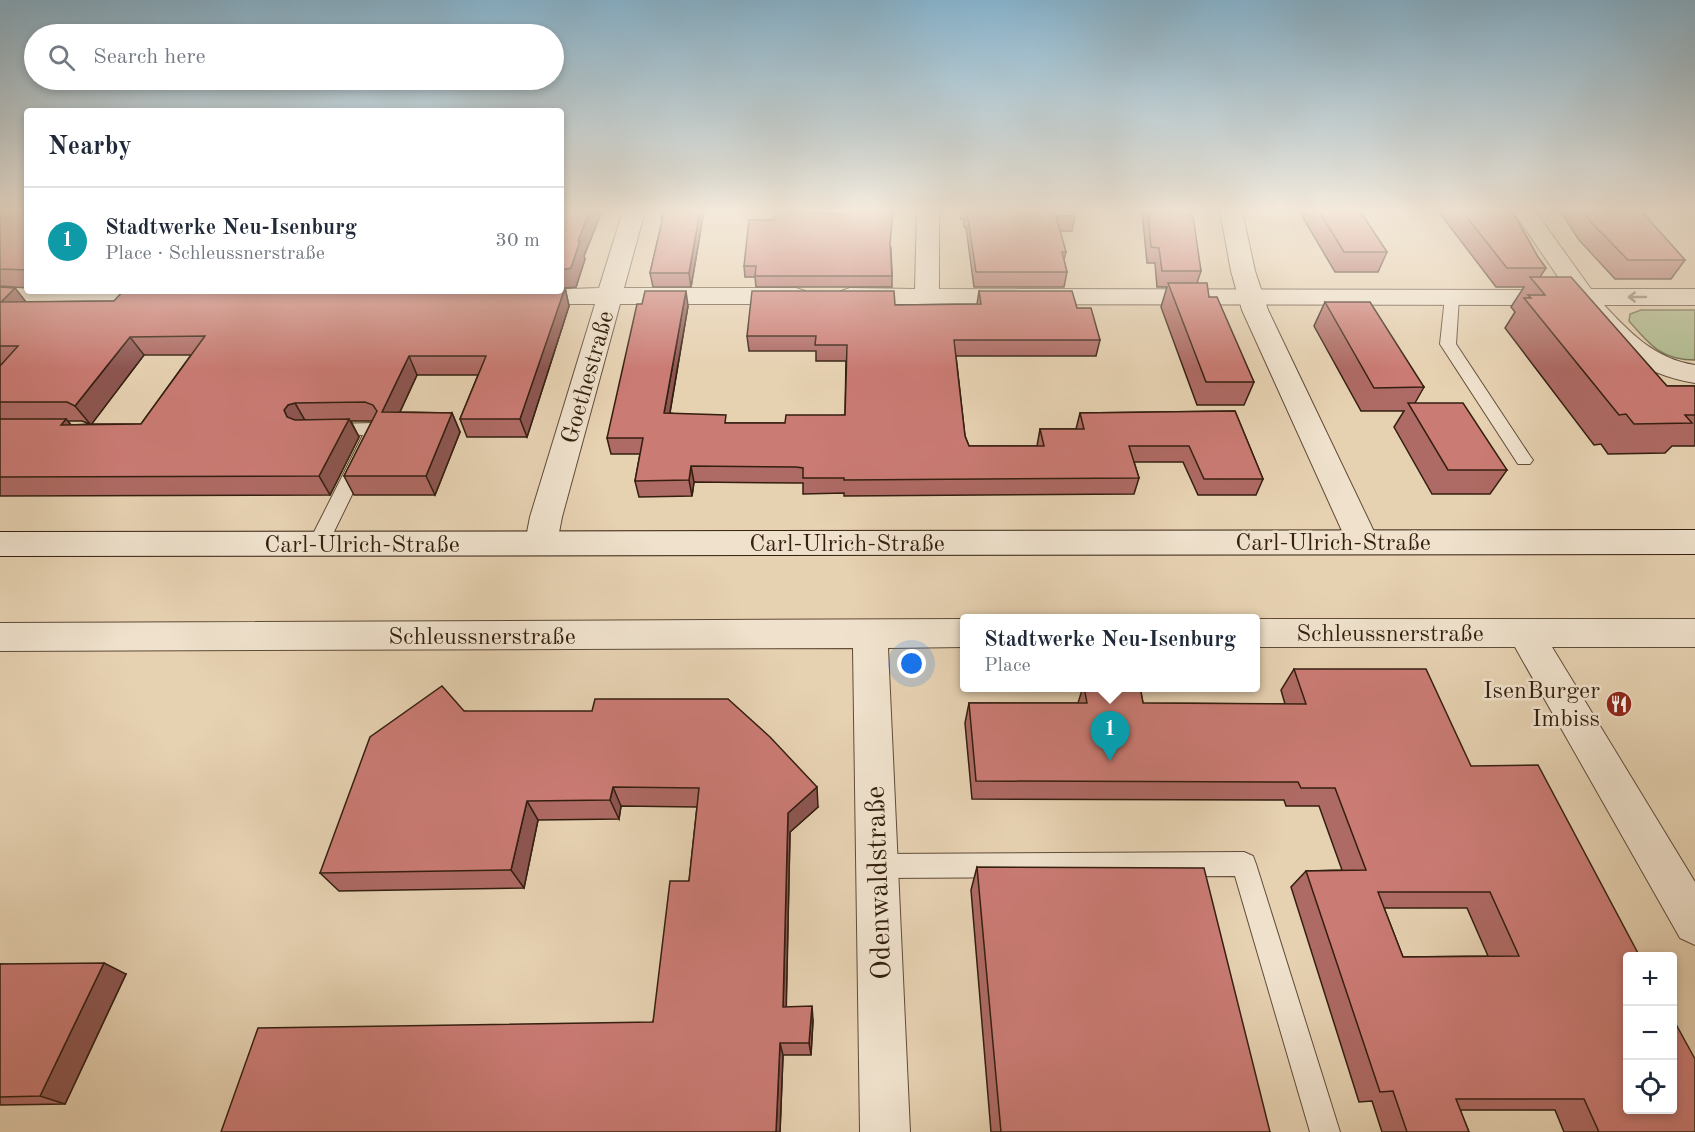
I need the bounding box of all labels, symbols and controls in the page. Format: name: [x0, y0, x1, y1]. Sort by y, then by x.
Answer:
search box: [24, 24, 564, 90]
icon: search: [45, 41, 78, 74]
text: Search here: [93, 46, 206, 68]
text: Nearby: [48, 134, 132, 160]
text: Stadtwerke Neu-Isenburg: [105, 217, 357, 239]
text: 1: [62, 231, 73, 251]
text: 30 m: [495, 231, 540, 251]
text: Place · Schleussnerstraße: [105, 244, 325, 264]
one-way arrow: [1627, 291, 1647, 303]
street label: Goethestraße: [559, 308, 619, 447]
street label: Carl-Ulrich-Straße: [1235, 532, 1431, 556]
street label: Carl-Ulrich-Straße: [749, 533, 945, 557]
street label: Carl-Ulrich-Straße: [264, 534, 460, 558]
popup: [960, 614, 1260, 692]
street label: Schleussnerstraße: [1296, 623, 1484, 647]
street label: Schleussnerstraße: [388, 626, 576, 650]
text: Stadtwerke Neu-Isenburg: [984, 629, 1236, 651]
your location: [897, 649, 926, 678]
text: Place: [984, 656, 1031, 676]
place label: IsenBurger Imbiss: [1483, 680, 1600, 732]
restaurant icon: IsenBurger Imbiss: [1604, 689, 1634, 719]
pin: 1: [1090, 712, 1130, 761]
street label: Odenwaldstraße: [863, 785, 897, 980]
map controls: [1623, 952, 1677, 1114]
button: +: [1623, 952, 1677, 1006]
button: −: [1623, 1006, 1677, 1060]
button: locate: [1623, 1060, 1677, 1114]

